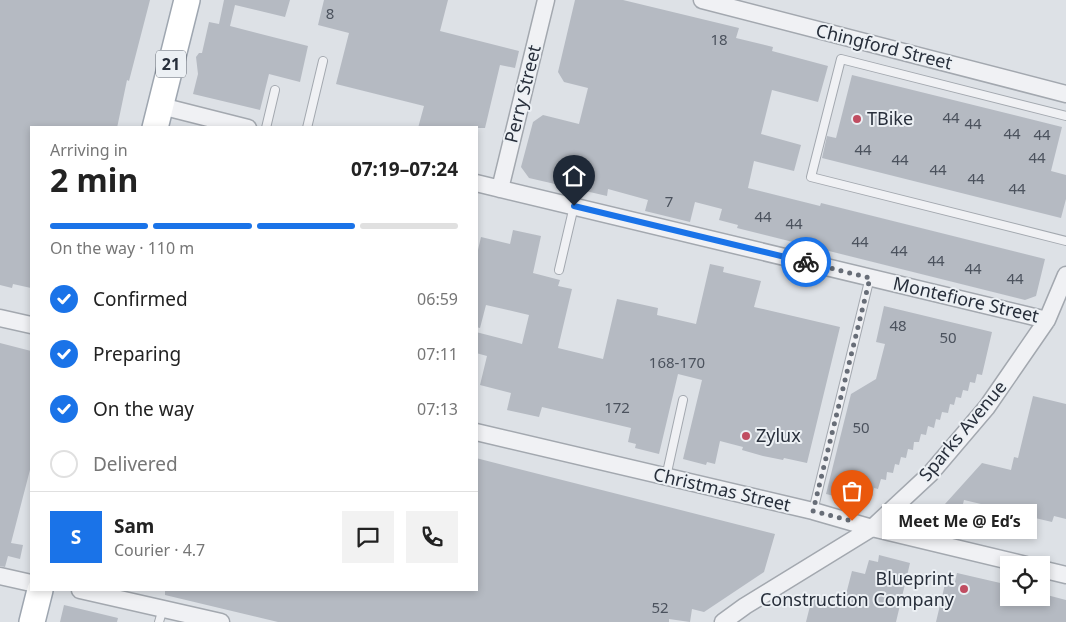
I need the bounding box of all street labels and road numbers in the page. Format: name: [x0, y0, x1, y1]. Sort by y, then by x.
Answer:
street label: Chingford Street: [814, 18, 955, 75]
street label: Perry Street: [498, 42, 546, 145]
road number: 21: [156, 51, 186, 78]
street label: Montefiore Street: [891, 271, 1042, 328]
street label: Sparks Avenue: [913, 375, 1011, 486]
street label: Christmas Street: [651, 462, 794, 517]

